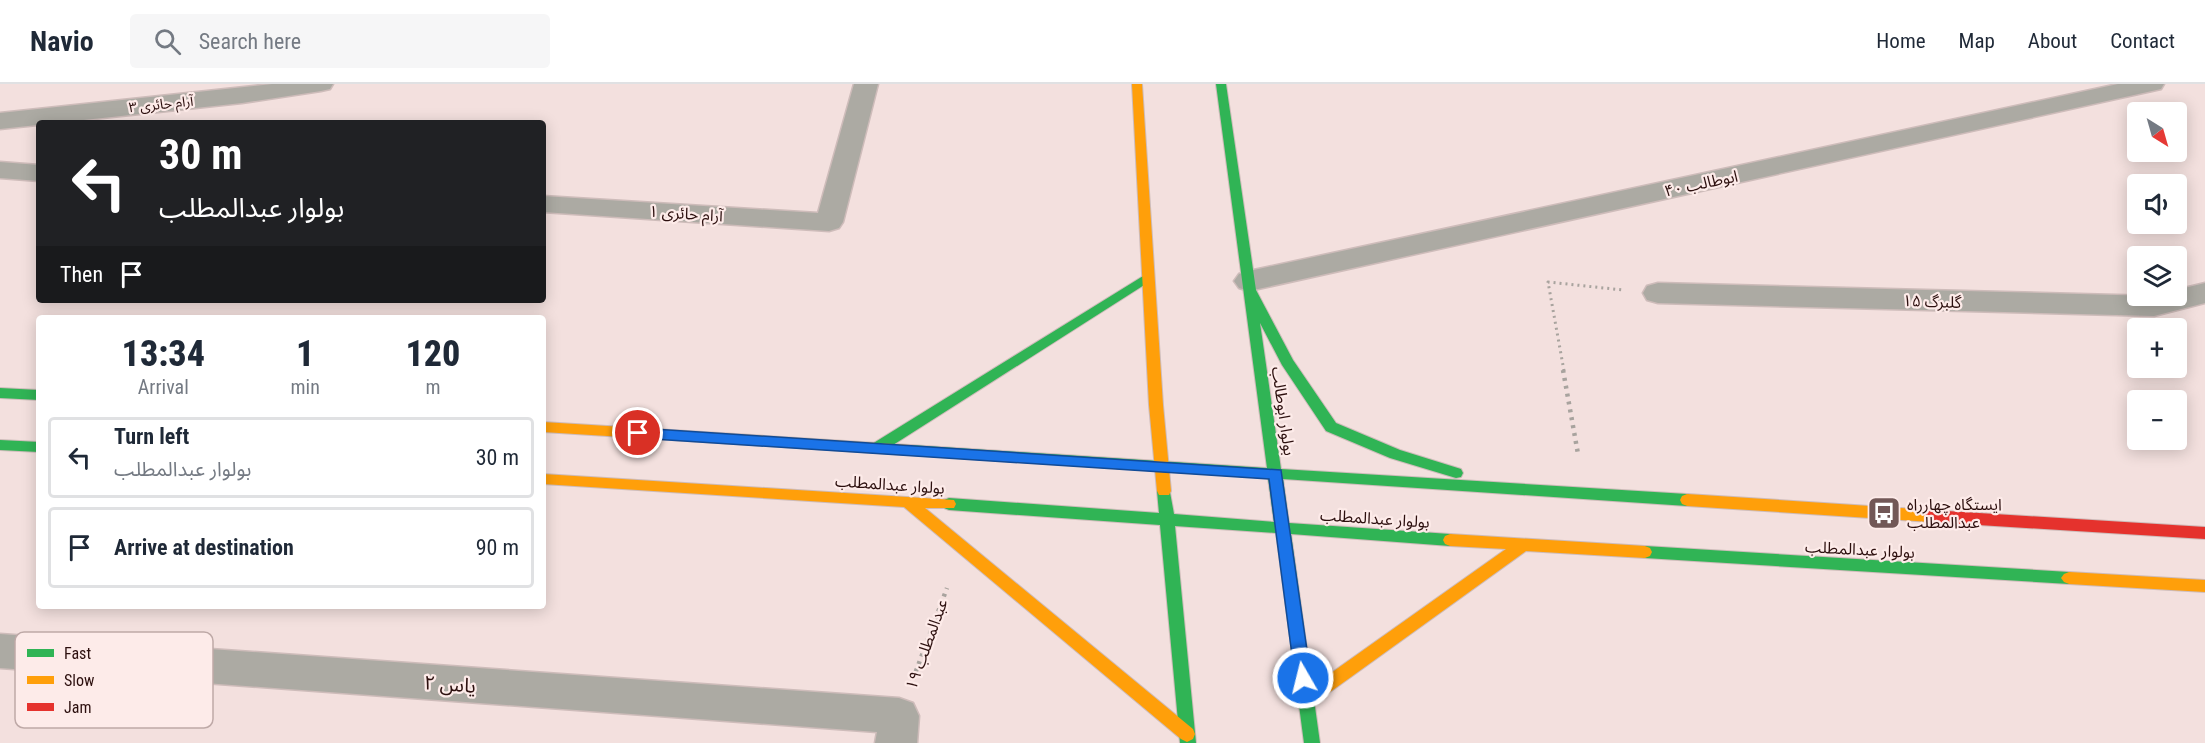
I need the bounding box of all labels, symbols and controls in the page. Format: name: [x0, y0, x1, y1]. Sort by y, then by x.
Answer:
search box: [130, 14, 550, 68]
text: Navio: [30, 25, 94, 58]
icon: search: [151, 25, 184, 58]
text: Search here: [199, 29, 301, 54]
text: Home: [1876, 29, 1926, 53]
text: Map: [1959, 29, 1995, 53]
text: About: [2028, 29, 2077, 53]
text: Contact: [2110, 29, 2175, 53]
street label: آرام حائری ۳: [128, 93, 195, 118]
north arrow: [2127, 102, 2187, 162]
map controls: [2127, 102, 2187, 450]
text: 30 m: [159, 130, 242, 179]
icon: left: [60, 144, 138, 222]
street label: ابوطالب ۴۰: [1663, 166, 1740, 201]
button: sound: [2127, 174, 2187, 234]
text: بولوار عبدالمطلب: [159, 192, 344, 224]
street label: آرام حائری ۱: [648, 201, 725, 229]
button: layers: [2127, 246, 2187, 306]
icon: arrive: [115, 258, 148, 291]
text: Then: [60, 262, 103, 287]
street label: گلبرگ ۱۵: [1902, 291, 1962, 312]
button: +: [2127, 318, 2187, 378]
text: 13:34: [122, 333, 205, 375]
text: 1: [296, 333, 314, 375]
text: 120: [405, 333, 460, 375]
street label: بولوار ابوطالب: [1268, 365, 1299, 457]
text: Arrival: [138, 375, 189, 399]
text: min: [291, 375, 320, 399]
text: m: [425, 375, 440, 399]
button: −: [2127, 390, 2187, 450]
pin: [612, 407, 663, 458]
icon: arrive: [621, 416, 654, 449]
text: Turn left: [114, 424, 189, 449]
icon: left: [63, 441, 96, 474]
text: 30 m: [476, 445, 519, 470]
text: بولوار عبدالمطلب: [114, 457, 251, 481]
street label: بولوار عبدالمطلب: [835, 471, 945, 498]
bus stop icon: ایستگاه چهارراه عبدالمطلب: [1866, 495, 1902, 531]
place label: ایستگاه چهارراه عبدالمطلب: [1907, 495, 2002, 532]
street label: بولوار عبدالمطلب: [1320, 505, 1430, 532]
icon: arrive: [63, 531, 96, 564]
text: Arrive at destination: [114, 535, 294, 560]
text: 90 m: [476, 535, 519, 560]
street label: بولوار عبدالمطلب: [1805, 537, 1915, 562]
street label: عبدالمطلب ۱۹: [901, 596, 952, 692]
legend: [15, 632, 213, 728]
text: Fast: [64, 644, 91, 663]
position arrow: [1271, 646, 1335, 710]
street label: یاس ۲: [423, 670, 477, 698]
text: Slow: [64, 671, 94, 690]
text: Jam: [64, 698, 91, 717]

